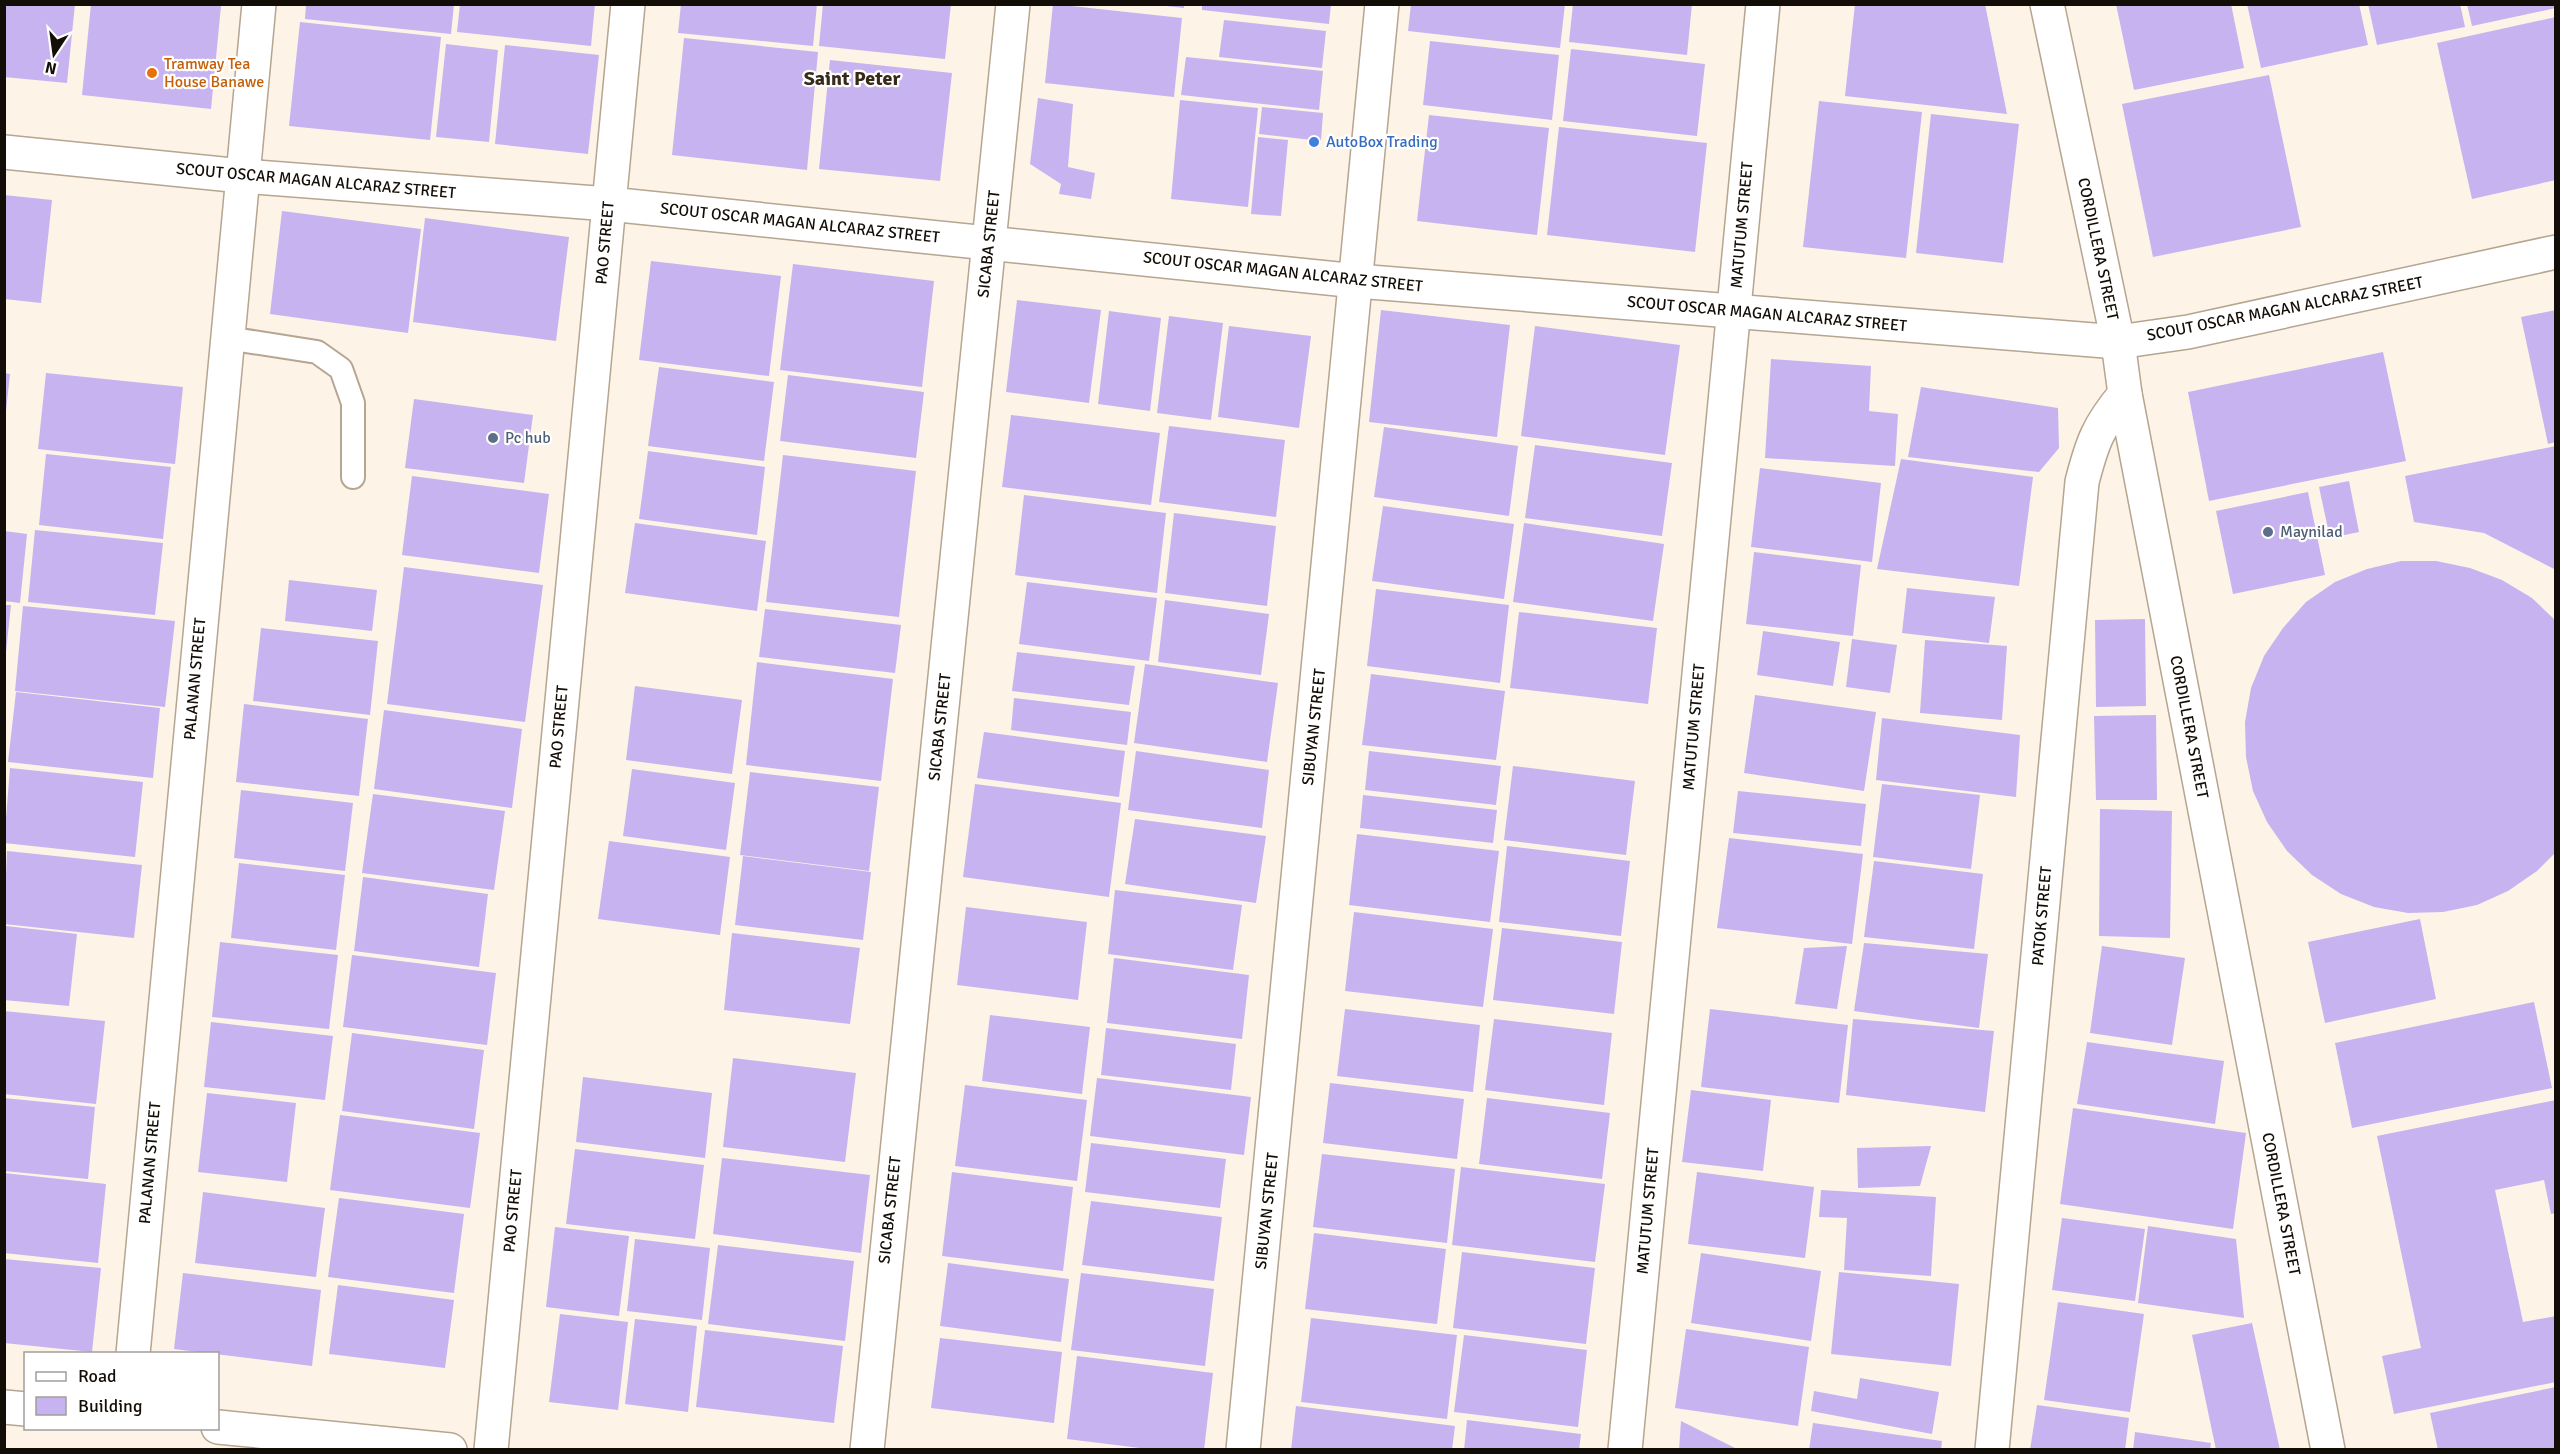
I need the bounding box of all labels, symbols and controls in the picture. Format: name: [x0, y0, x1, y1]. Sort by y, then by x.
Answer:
north arrow: [24, 24, 84, 84]
place label: Tramway Tea House Banawe: [164, 54, 264, 92]
text: N: [43, 57, 59, 79]
marker: Tramway Tea House Banawe: [145, 66, 159, 80]
district label: Saint Peter: [804, 66, 900, 91]
place label: AutoBox Trading: [1326, 132, 1438, 152]
marker: AutoBox Trading: [1307, 135, 1321, 149]
street label: SCOUT OSCAR MAGAN ALCARAZ STREET: [175, 159, 457, 203]
street label: MATUTUM STREET: [1726, 161, 1758, 289]
street label: CORDILLERA STREET: [2073, 176, 2123, 322]
street label: SICABA STREET: [973, 189, 1005, 299]
street label: SCOUT OSCAR MAGAN ALCARAZ STREET: [659, 198, 941, 248]
street label: PAO STREET: [591, 200, 619, 286]
street label: SCOUT OSCAR MAGAN ALCARAZ STREET: [1142, 247, 1424, 297]
street label: SCOUT OSCAR MAGAN ALCARAZ STREET: [2145, 272, 2425, 346]
street label: SCOUT OSCAR MAGAN ALCARAZ STREET: [1626, 292, 1908, 336]
place label: Pc hub: [505, 428, 551, 448]
marker: Pc hub: [486, 431, 500, 445]
place label: Maynilad: [2280, 522, 2343, 542]
marker: Maynilad: [2261, 525, 2275, 539]
street label: PALANAN STREET: [180, 617, 210, 741]
street label: CORDILLERA STREET: [2165, 654, 2213, 800]
street label: MATUTUM STREET: [1678, 663, 1710, 791]
street label: SIBUYAN STREET: [1298, 668, 1330, 786]
street label: SICABA STREET: [924, 672, 956, 782]
street label: PAO STREET: [545, 684, 573, 770]
street label: PATOK STREET: [2028, 865, 2056, 967]
street label: PALANAN STREET: [135, 1101, 165, 1225]
street label: CORDILLERA STREET: [2257, 1131, 2305, 1277]
street label: MATUTUM STREET: [1632, 1147, 1664, 1275]
street label: SIBUYAN STREET: [1251, 1152, 1283, 1270]
street label: SICABA STREET: [874, 1155, 906, 1265]
street label: PAO STREET: [499, 1168, 527, 1254]
legend: [24, 1352, 219, 1430]
text: Road: [78, 1365, 117, 1387]
text: Building: [78, 1395, 142, 1417]

